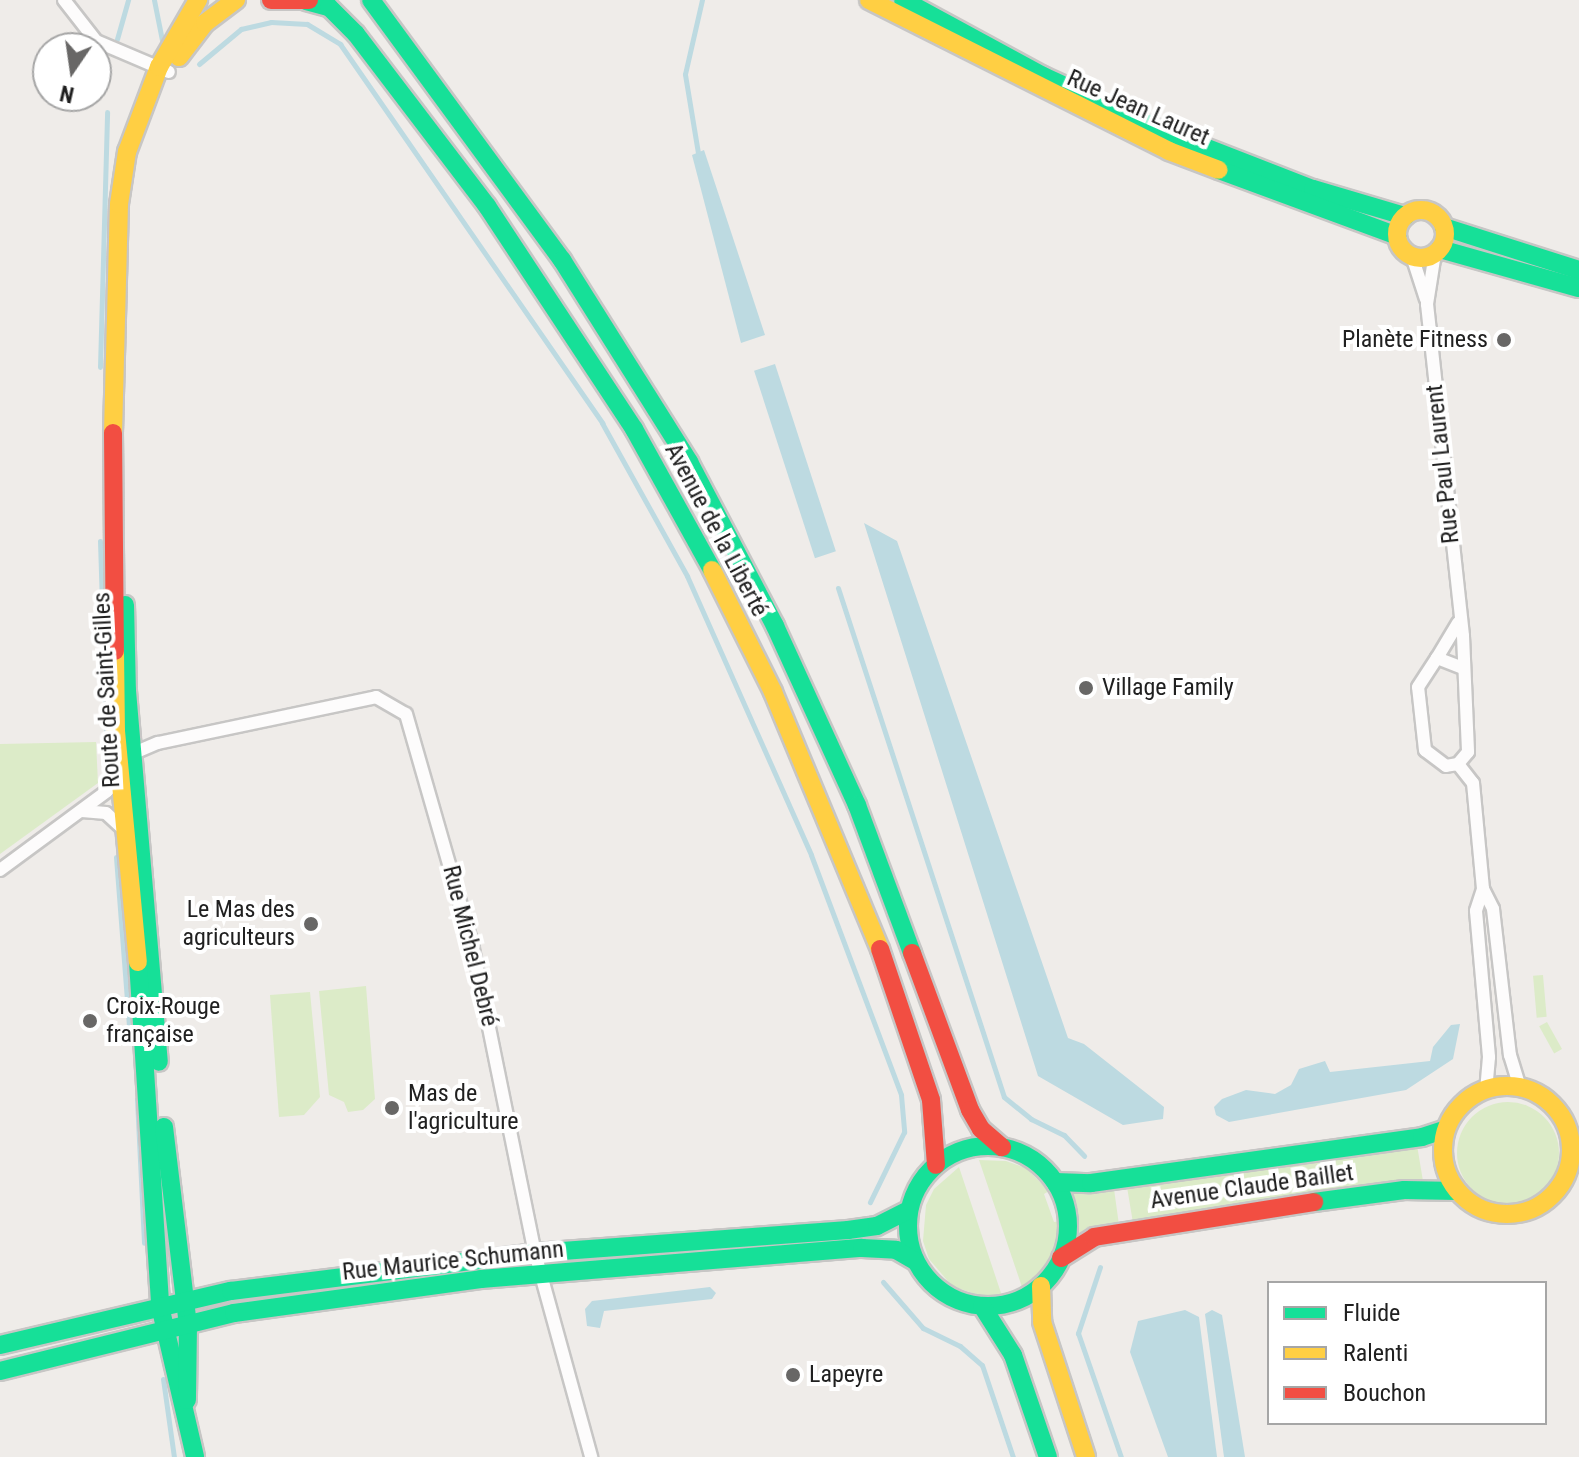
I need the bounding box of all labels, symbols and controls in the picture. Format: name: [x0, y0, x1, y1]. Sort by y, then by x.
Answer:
north arrow: [32, 32, 112, 112]
street label: Rue Jean Lauret: [1062, 64, 1214, 152]
text: N: [58, 80, 76, 108]
place label: Planète Fitness: [1342, 326, 1488, 354]
marker: Planète Fitness: [1495, 331, 1513, 349]
street label: Rue Paul Laurent: [1420, 383, 1466, 545]
street label: Avenue de la Liberté: [658, 438, 774, 622]
street label: Route de Saint-Gilles: [87, 591, 127, 789]
place label: Village Family: [1102, 674, 1234, 702]
marker: Village Family: [1077, 679, 1095, 697]
street label: Rue Michel Debré: [436, 863, 504, 1029]
place label: Le Mas des agriculteurs: [182, 896, 295, 952]
marker: Le Mas des agriculteurs: [302, 915, 320, 933]
place label: Croix-Rouge française: [106, 993, 220, 1049]
marker: Croix-Rouge française: [81, 1012, 99, 1030]
place label: Mas de l'agriculture: [408, 1080, 519, 1136]
marker: Mas de l'agriculture: [383, 1099, 401, 1117]
street label: Avenue Claude Baillet: [1149, 1158, 1355, 1216]
street label: Rue Maurice Schumann: [341, 1235, 565, 1287]
legend: [1267, 1281, 1547, 1425]
text: Fluide: [1343, 1299, 1400, 1327]
text: Ralenti: [1343, 1339, 1408, 1367]
place label: Lapeyre: [809, 1361, 883, 1389]
marker: Lapeyre: [784, 1366, 802, 1384]
text: Bouchon: [1343, 1379, 1426, 1407]

